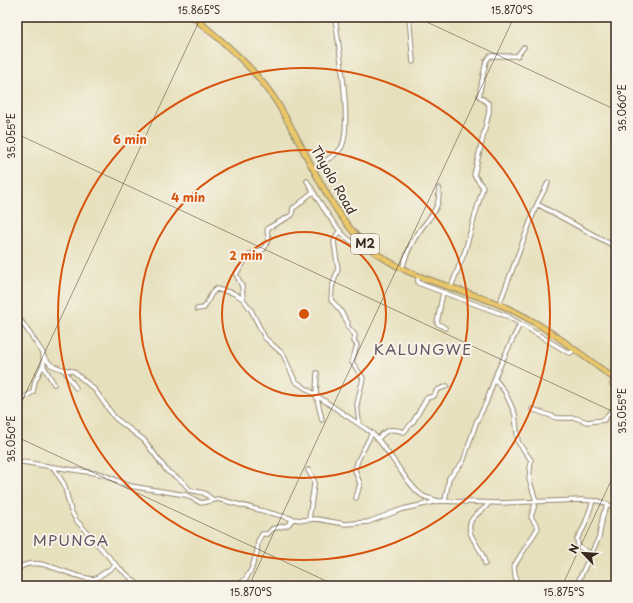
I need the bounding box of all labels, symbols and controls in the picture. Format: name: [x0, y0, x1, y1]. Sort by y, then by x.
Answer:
text: 15.865°S: [178, 2, 220, 17]
text: 15.870°S: [491, 2, 533, 17]
text: 35.060°E: [614, 84, 629, 132]
text: 35.055°E: [3, 113, 18, 159]
text: 6 min: [113, 130, 147, 148]
street label: Thyolo Road: [307, 142, 362, 218]
text: 4 min: [171, 188, 205, 206]
road number: M2: [351, 234, 379, 254]
text: 2 min: [229, 246, 263, 264]
centre of rings: [297, 307, 311, 321]
district label: KALUNGWE: [374, 337, 472, 360]
text: 35.055°E: [614, 388, 629, 434]
text: 35.050°E: [3, 416, 18, 462]
district label: MPUNGA: [33, 528, 109, 551]
north arrow: [563, 533, 603, 573]
text: N: [564, 541, 583, 556]
text: 15.870°S: [230, 584, 272, 599]
text: 15.875°S: [544, 584, 584, 599]

